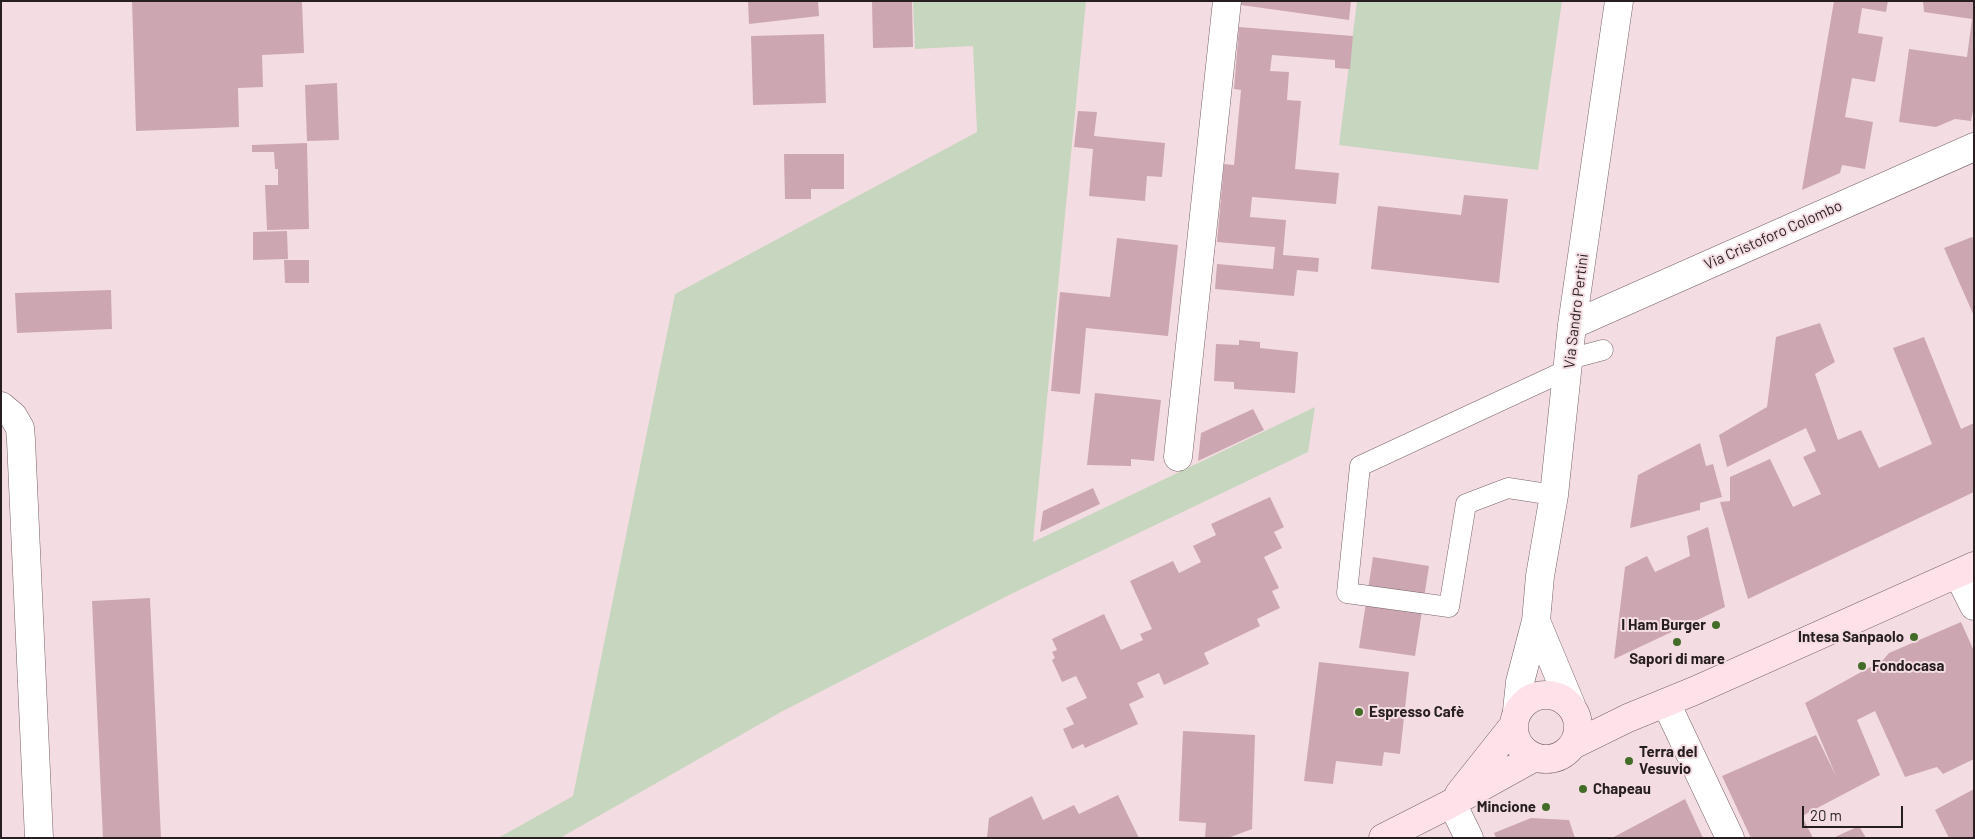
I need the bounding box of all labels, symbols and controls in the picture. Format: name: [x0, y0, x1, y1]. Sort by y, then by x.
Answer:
street label: Via Cristoforo Colombo: [1701, 196, 1845, 274]
street label: Via Sandro Pertini: [1560, 252, 1592, 370]
place label: I Ham Burger: [1621, 616, 1706, 634]
marker: I Ham Burger: [1710, 619, 1722, 631]
place label: Intesa Sanpaolo: [1798, 628, 1904, 646]
marker: Intesa Sanpaolo: [1908, 631, 1920, 643]
marker: Sapori di mare: [1671, 636, 1683, 648]
place label: Sapori di mare: [1629, 650, 1725, 668]
place label: Fondocasa: [1872, 657, 1944, 675]
marker: Fondocasa: [1856, 660, 1868, 672]
place label: Espresso Cafè: [1369, 703, 1464, 721]
marker: Espresso Cafè: [1353, 706, 1365, 718]
place label: Terra del Vesuvio: [1639, 743, 1697, 778]
marker: Terra del Vesuvio: [1623, 755, 1635, 767]
place label: Chapeau: [1593, 780, 1651, 798]
marker: Chapeau: [1577, 783, 1589, 795]
scale bar: [1805, 796, 1906, 828]
place label: Mincione: [1477, 798, 1536, 816]
marker: Mincione: [1540, 801, 1552, 813]
text: 20 m: [1810, 806, 1842, 824]

